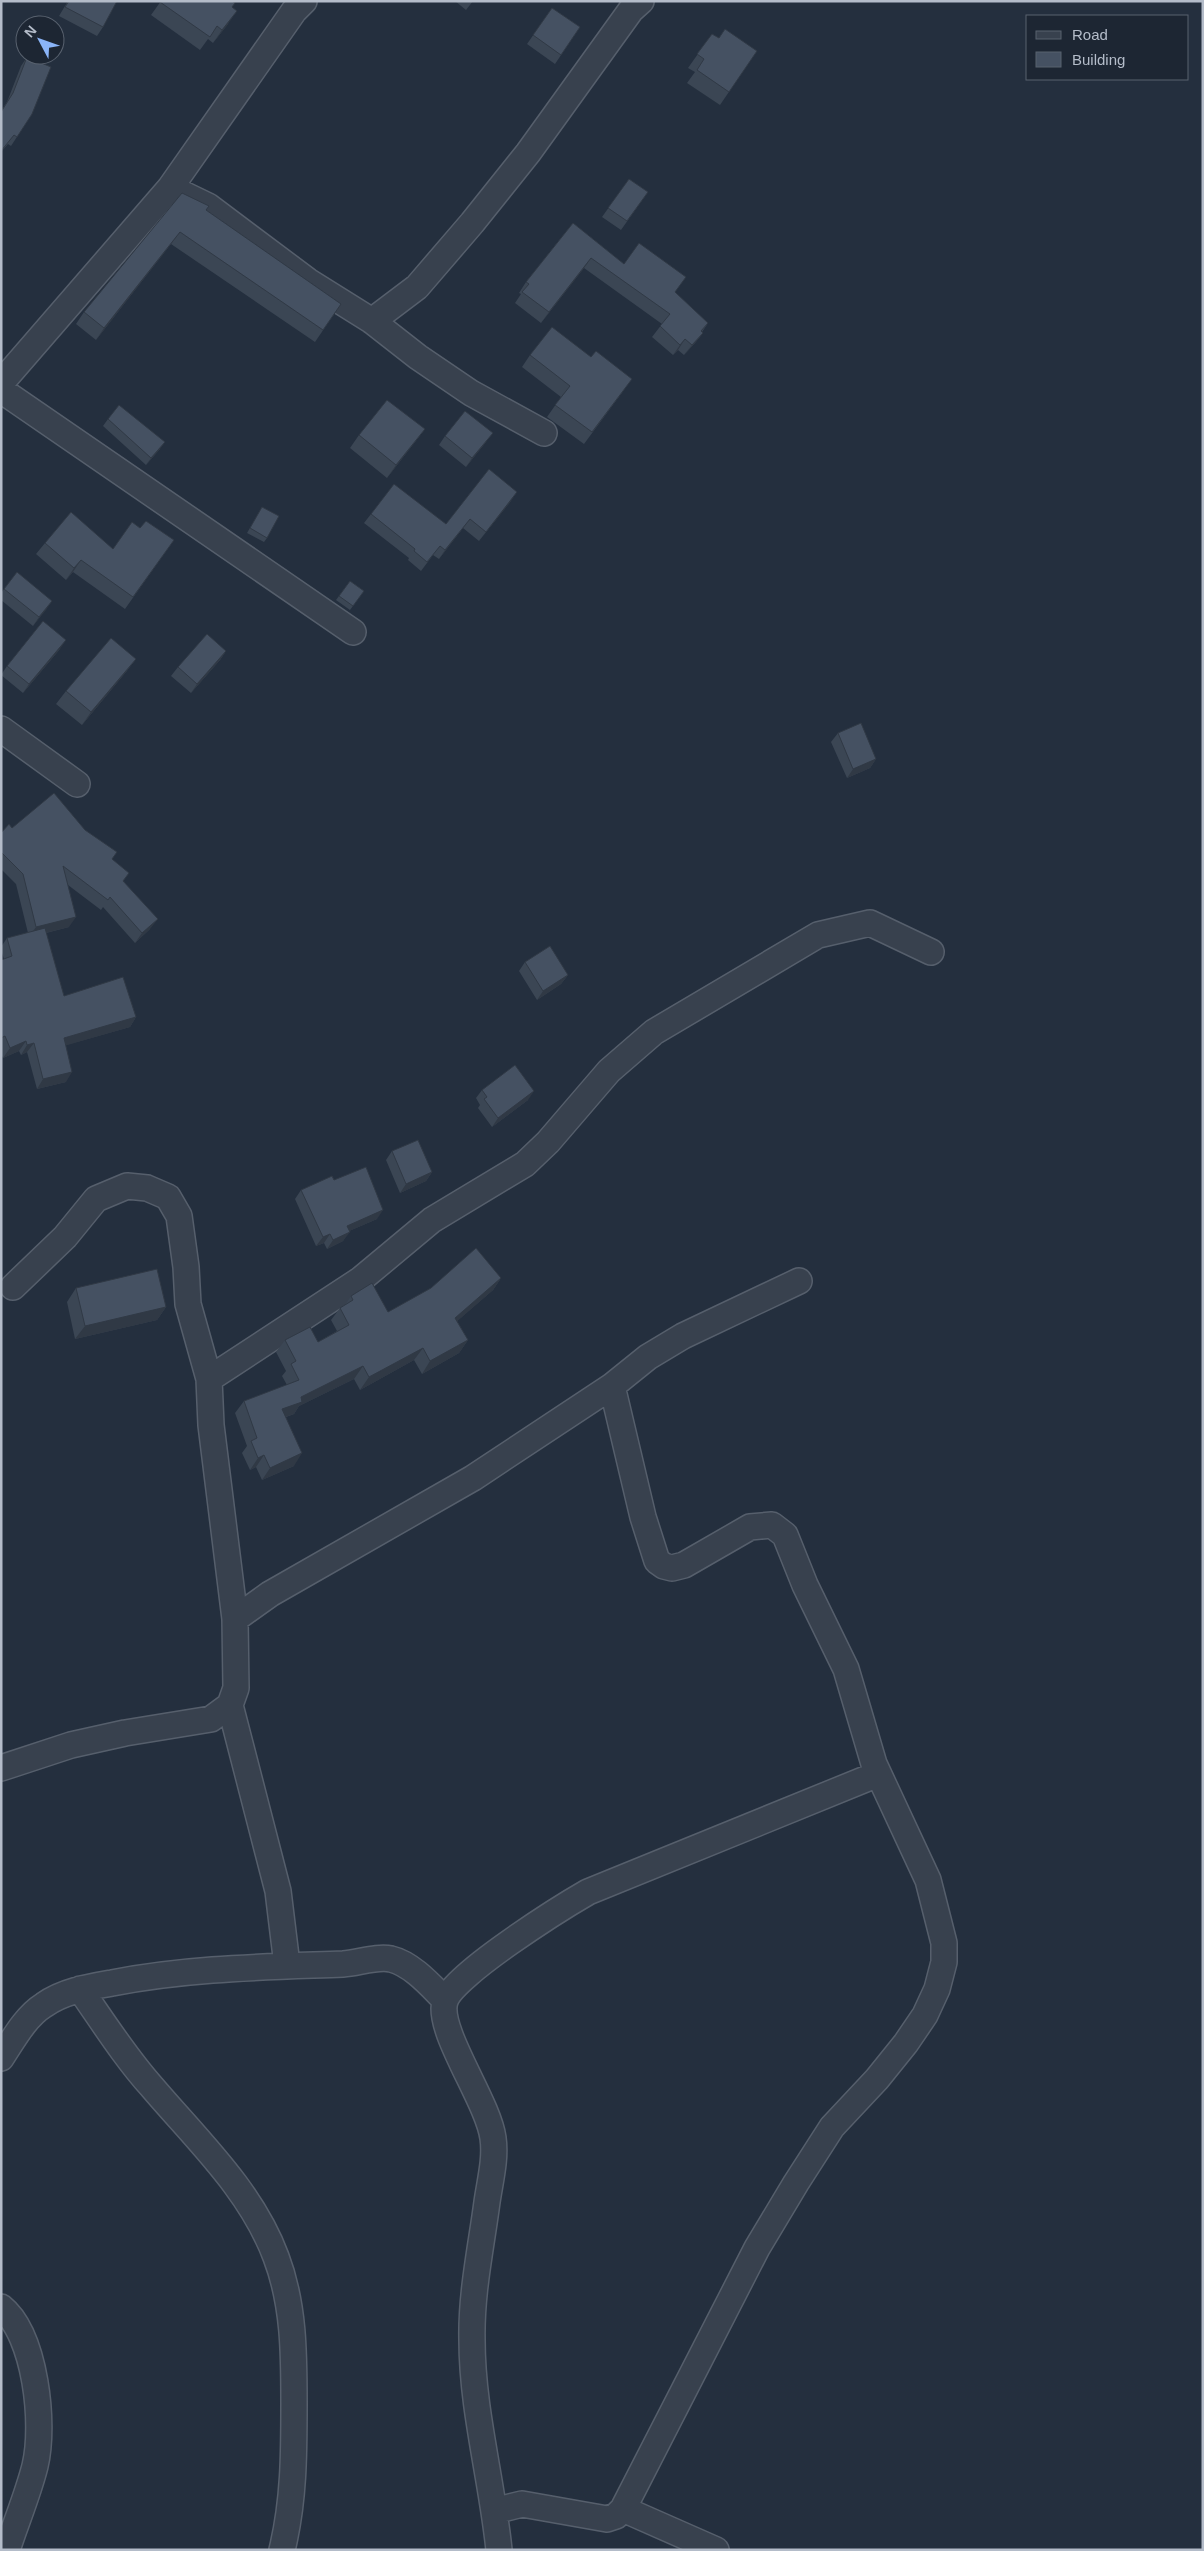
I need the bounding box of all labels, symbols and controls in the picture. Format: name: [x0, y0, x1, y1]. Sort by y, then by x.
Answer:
north arrow: [15, 15, 65, 65]
legend: [1026, 15, 1189, 80]
text: N: [21, 22, 40, 41]
text: Road: [1072, 26, 1108, 43]
text: Building: [1072, 51, 1125, 68]

